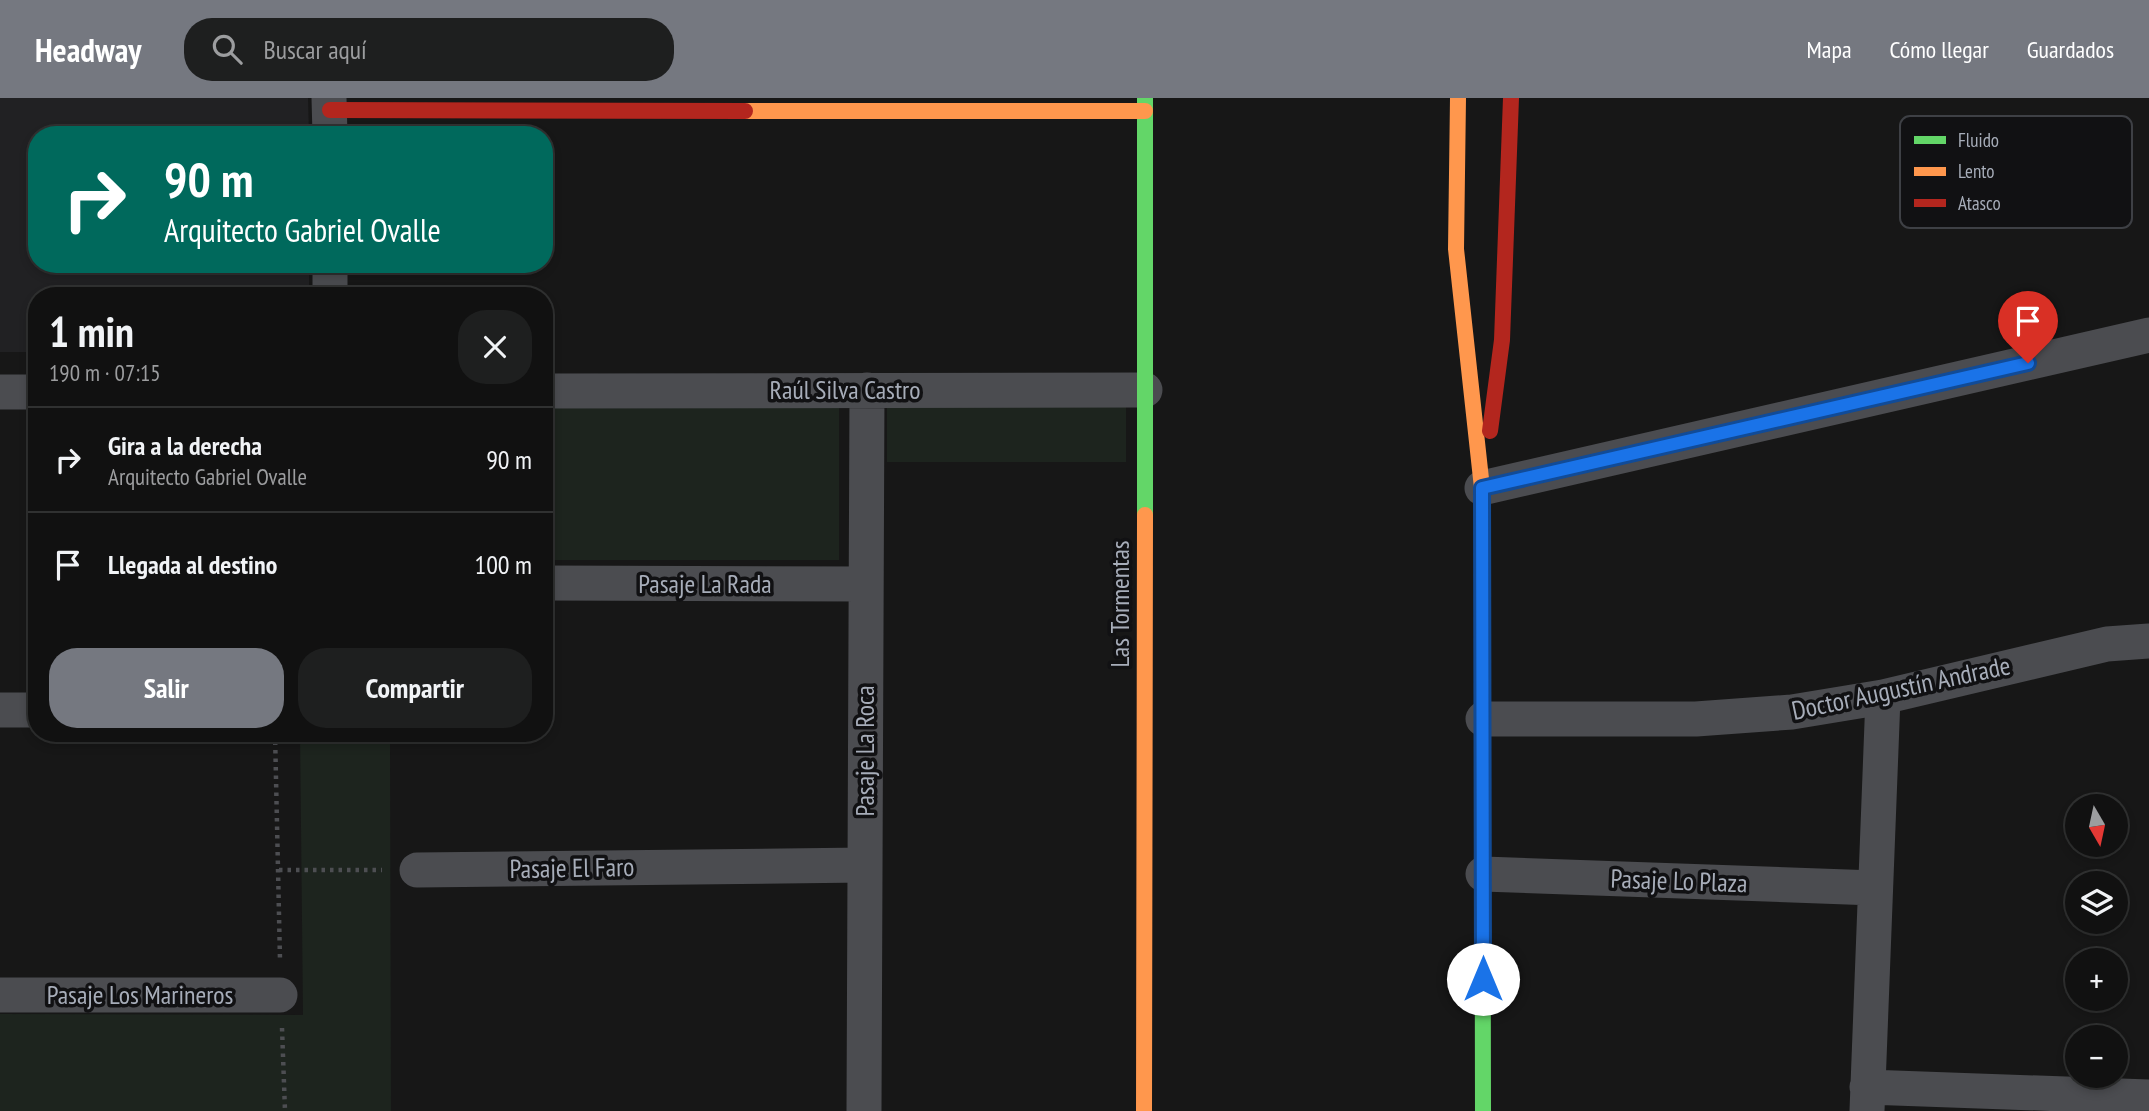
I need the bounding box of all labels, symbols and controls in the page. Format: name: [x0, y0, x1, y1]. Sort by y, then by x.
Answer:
search box: [184, 18, 674, 81]
text: Headway: [35, 28, 142, 71]
icon: search: [208, 30, 246, 68]
text: Buscar aquí: [264, 33, 367, 66]
text: Mapa: [1807, 34, 1852, 65]
text: Cómo llegar: [1890, 34, 1989, 65]
text: Guardados: [2027, 34, 2114, 65]
legend: [1900, 116, 2132, 228]
text: Fluido: [1958, 128, 1999, 152]
text: 90 m: [164, 147, 253, 211]
icon: right: [49, 154, 140, 245]
text: Lento: [1958, 159, 1995, 183]
text: Atasco: [1958, 191, 2001, 215]
text: Arquitecto Gabriel Ovalle: [164, 209, 441, 251]
pin: [1998, 291, 2058, 363]
icon: arrive: [2009, 302, 2047, 340]
text: 1 min: [49, 304, 134, 359]
button: close: [458, 310, 532, 384]
text: 190 m · 07:15: [49, 358, 161, 387]
street label: Raúl Silva Castro: [770, 373, 920, 406]
text: Gira a la derecha: [108, 429, 262, 462]
icon: right: [49, 441, 87, 479]
text: 90 m: [486, 443, 532, 476]
text: Arquitecto Gabriel Ovalle: [108, 462, 307, 491]
street label: Las Tormentas: [1103, 540, 1136, 668]
icon: arrive: [49, 546, 87, 584]
text: Llegada al destino: [108, 548, 277, 581]
text: 100 m: [474, 548, 532, 581]
street label: Pasaje La Rada: [638, 567, 772, 600]
button: Salir: [49, 648, 284, 728]
button: Compartir: [298, 648, 532, 728]
street label: Doctor Augustín Andrade: [1789, 648, 2013, 727]
street label: Pasaje La Roca: [848, 685, 881, 817]
north arrow: [2065, 794, 2128, 858]
map controls: [2065, 794, 2128, 1088]
street label: Pasaje El Faro: [509, 850, 635, 885]
street label: Pasaje Lo Plaza: [1610, 862, 1748, 899]
button: layers: [2065, 871, 2128, 934]
position arrow: [1446, 942, 1520, 1016]
button: +: [2065, 948, 2128, 1011]
street label: Pasaje Los Marineros: [47, 978, 233, 1011]
button: −: [2065, 1025, 2128, 1088]

